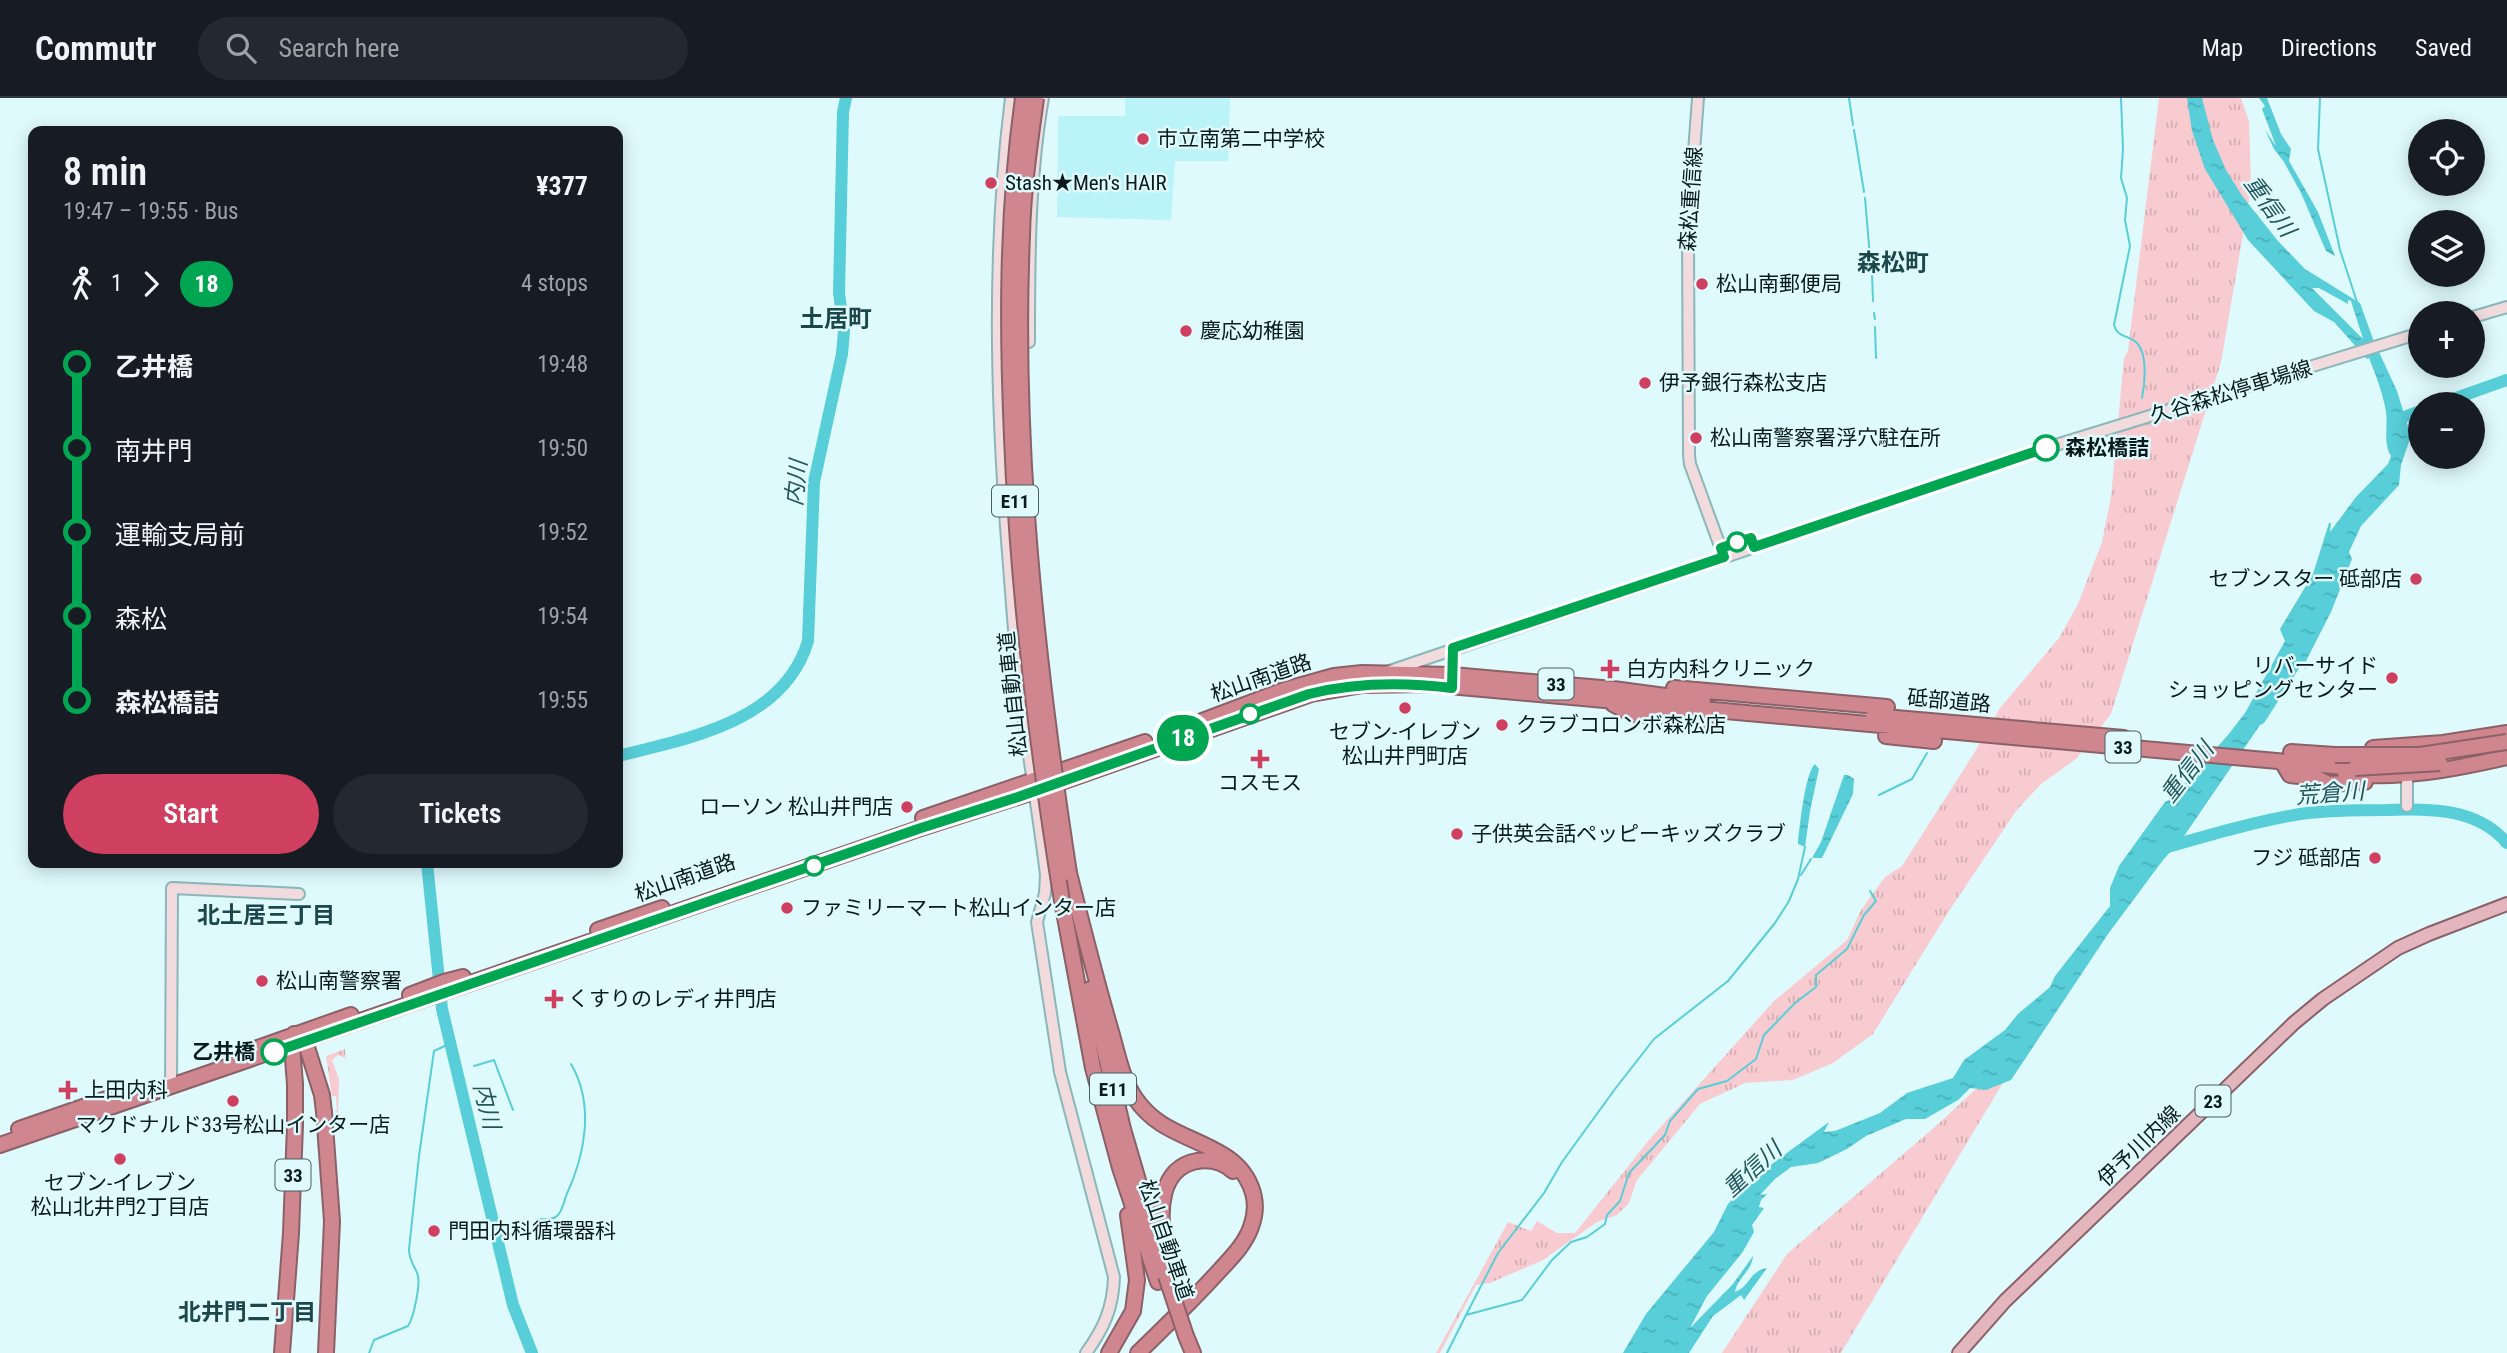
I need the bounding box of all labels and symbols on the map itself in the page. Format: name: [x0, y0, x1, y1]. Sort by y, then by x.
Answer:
place label: 市立南第二中学校: [1157, 127, 1325, 151]
marker: 市立南第二中学校: [1135, 131, 1151, 147]
street label: 森松重信線: [1675, 146, 1707, 252]
water label: 重信川: [2238, 170, 2303, 245]
place label: Stash★Men's HAIR: [1005, 171, 1167, 195]
marker: Stash★Men's HAIR: [983, 175, 999, 191]
district label: 森松町: [1857, 249, 1929, 277]
place label: 松山南郵便局: [1716, 272, 1842, 296]
marker: 松山南郵便局: [1694, 276, 1710, 292]
district label: 土居町: [800, 305, 872, 333]
place label: 慶応幼稚園: [1200, 319, 1305, 343]
marker: 慶応幼稚園: [1178, 323, 1194, 339]
street label: 久谷森松停車場線: [2147, 356, 2315, 428]
place label: 伊予銀行森松支店: [1659, 371, 1827, 395]
marker: 伊予銀行森松支店: [1637, 375, 1653, 391]
place label: 松山南警察署浮穴駐在所: [1710, 426, 1941, 450]
marker: 松山南警察署浮穴駐在所: [1688, 430, 1704, 446]
marker: 森松橋詰: [2033, 435, 2059, 461]
place label: 森松橋詰: [2065, 436, 2149, 460]
water label: 内川: [781, 456, 813, 507]
road number: E11: [992, 486, 1038, 516]
unlabelled marker: [1727, 532, 1747, 552]
place label: セブンスター 砥部店: [2209, 567, 2402, 591]
marker: セブンスター 砥部店: [2408, 571, 2424, 587]
street label: 松山自動車道: [994, 630, 1032, 758]
street label: 松山南道路: [1207, 650, 1315, 706]
place label: リバーサイド ショッピングセンター: [2168, 654, 2378, 702]
place label: 白方内科クリニック: [1626, 657, 1815, 681]
marker: 白方内科クリニック: [1600, 659, 1620, 679]
road number: 33: [1538, 668, 1574, 699]
marker: リバーサイド ショッピングセンター: [2384, 670, 2400, 686]
street label: 砥部道路: [1906, 685, 1992, 717]
marker: セブン-イレブン 松山井門町店: [1397, 700, 1413, 716]
unlabelled marker: [1240, 704, 1260, 724]
place label: クラブコロンボ森松店: [1516, 713, 1726, 737]
line badge: 18: [1152, 715, 1214, 761]
marker: クラブコロンボ森松店: [1494, 717, 1510, 733]
place label: セブン-イレブン 松山井門町店: [1329, 720, 1481, 768]
road number: 33: [2106, 732, 2140, 762]
water label: 重信川: [2156, 734, 2221, 808]
marker: コスモス: [1252, 751, 1268, 767]
place label: コスモス: [1218, 771, 1302, 795]
water label: 荒倉川: [2295, 777, 2368, 809]
place label: ローソン 松山井門店: [699, 795, 893, 819]
marker: ローソン 松山井門店: [899, 799, 915, 815]
place label: 子供英会話ペッピーキッズクラブ: [1471, 822, 1786, 846]
marker: 子供英会話ペッピーキッズクラブ: [1449, 826, 1465, 842]
place label: フジ 砥部店: [2251, 846, 2361, 870]
street label: 松山南道路: [631, 850, 739, 906]
marker: フジ 砥部店: [2367, 850, 2383, 866]
unlabelled marker: [804, 856, 824, 876]
place label: ファミリーマート松山インター店: [801, 896, 1116, 920]
marker: ファミリーマート松山インター店: [779, 900, 795, 916]
district label: 北土居三丁目: [197, 902, 335, 929]
place label: 松山南警察署: [276, 969, 402, 993]
marker: 松山南警察署: [254, 973, 270, 989]
place label: くすりのレディ井門店: [568, 987, 777, 1011]
marker: くすりのレディ井門店: [546, 991, 562, 1007]
marker: 乙井橋: [261, 1039, 287, 1065]
place label: 乙井橋: [192, 1040, 255, 1064]
road number: E11: [1090, 1074, 1136, 1105]
place label: 上田内科: [84, 1078, 168, 1102]
marker: 上田内科: [58, 1080, 78, 1100]
water label: 内川: [468, 1081, 506, 1135]
road number: 23: [2196, 1085, 2230, 1116]
marker: マクドナルド33号松山インター店: [225, 1093, 241, 1109]
street label: 伊予川内線: [2093, 1101, 2185, 1191]
place label: マクドナルド33号松山インター店: [76, 1113, 390, 1137]
water label: 重信川: [1718, 1134, 1789, 1202]
marker: セブン-イレブン 松山北井門2丁目店: [112, 1151, 128, 1167]
road number: 33: [276, 1160, 310, 1190]
place label: セブン-イレブン 松山北井門2丁目店: [31, 1171, 209, 1219]
street label: 松山自動車道: [1134, 1177, 1198, 1303]
place label: 門田内科循環器科: [448, 1219, 616, 1243]
marker: 門田内科循環器科: [426, 1223, 442, 1239]
district label: 北井門二丁目: [178, 1299, 316, 1326]

